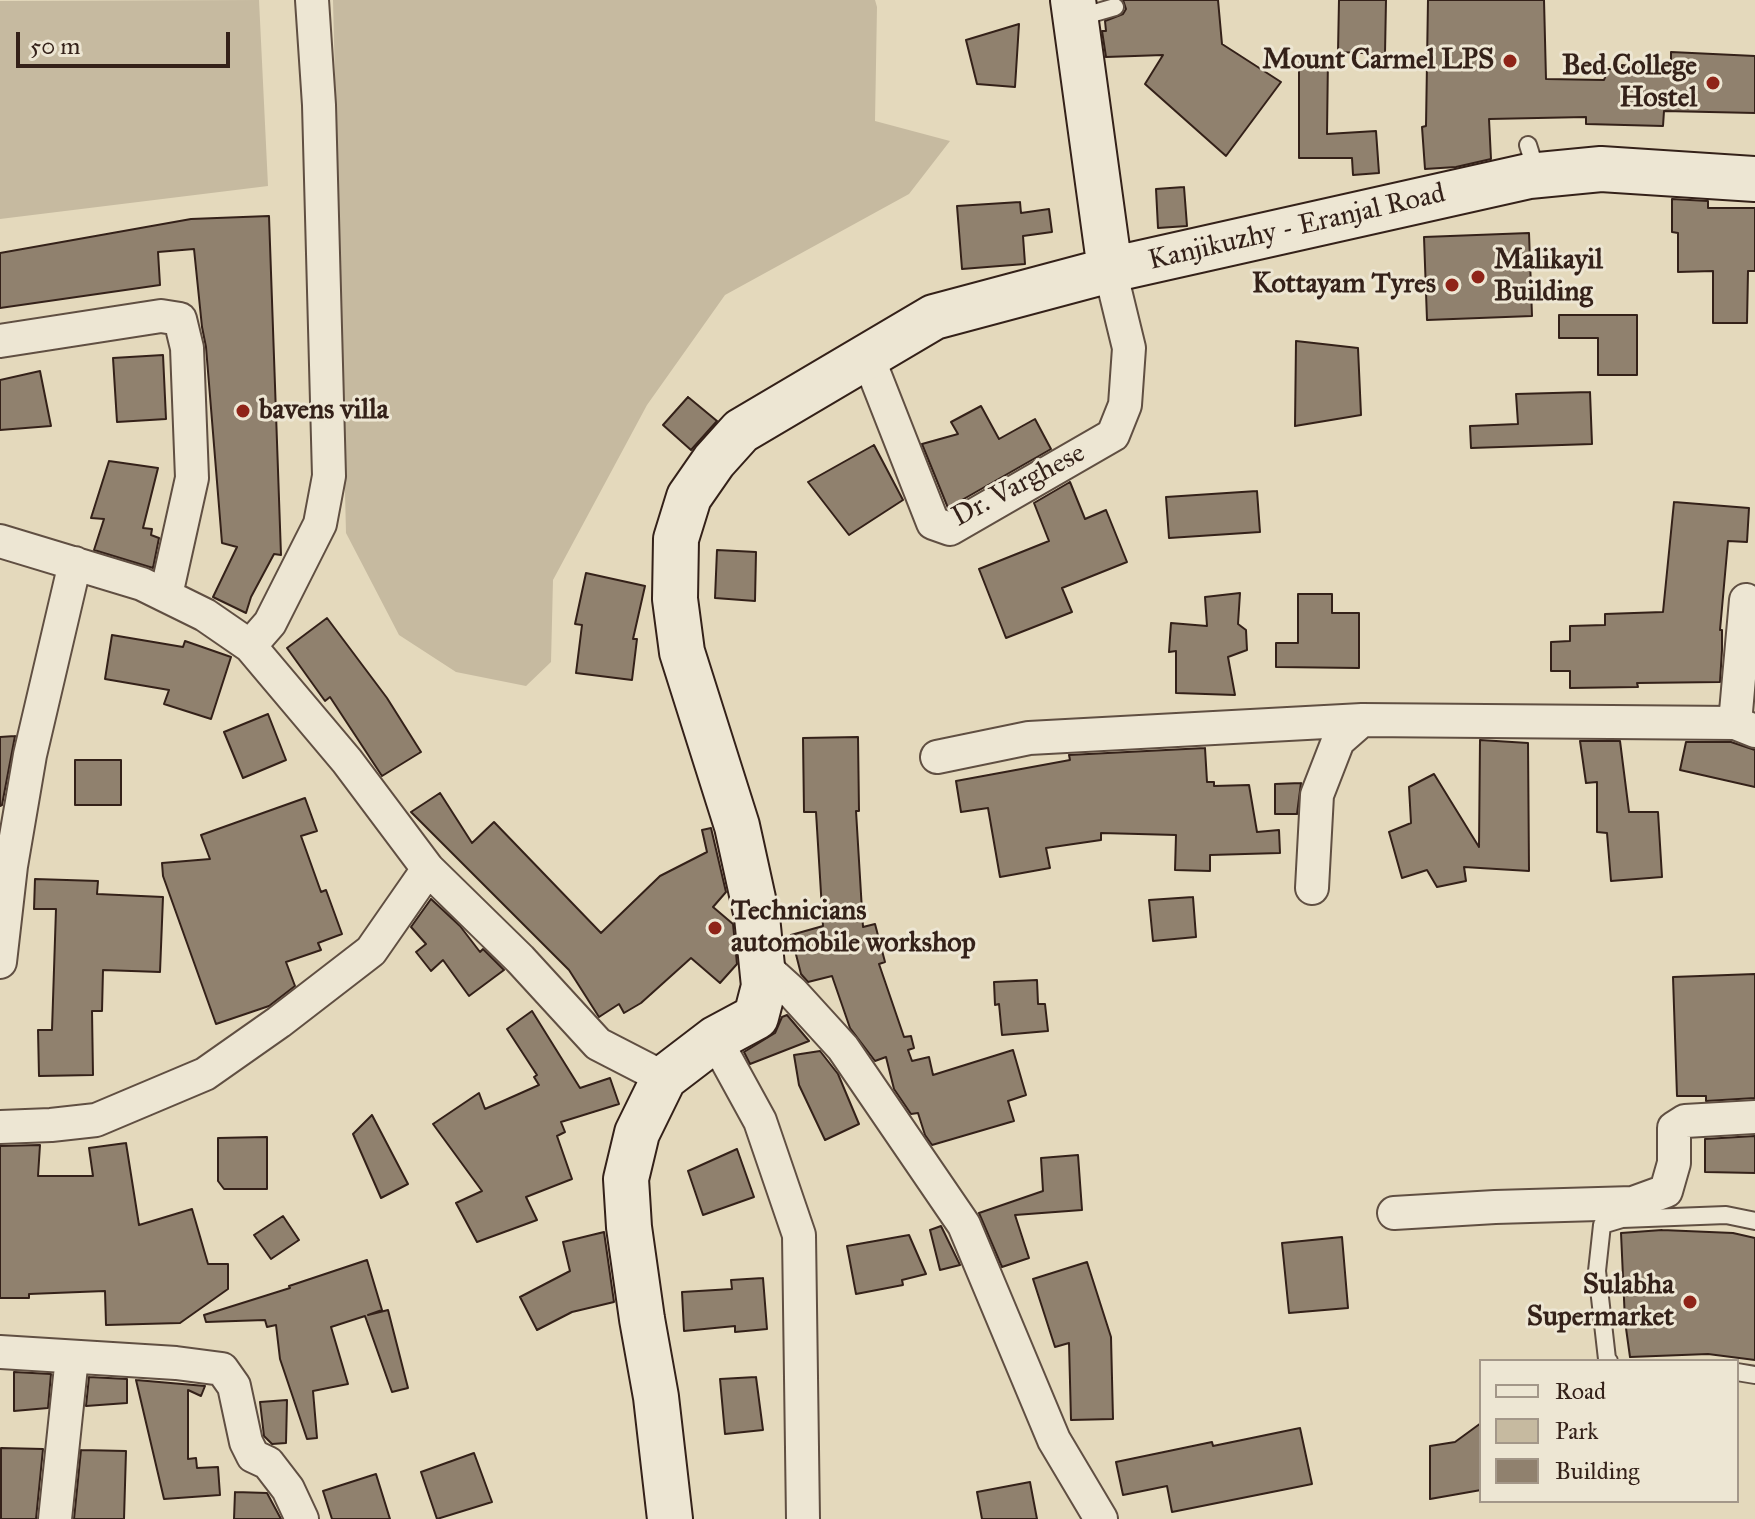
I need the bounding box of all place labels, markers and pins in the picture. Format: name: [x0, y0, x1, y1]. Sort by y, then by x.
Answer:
place label: Mount Carmel LPS: [1262, 44, 1494, 78]
place label: Bed College Hostel: [1562, 50, 1697, 116]
marker: Mount Carmel LPS: [1501, 52, 1519, 70]
marker: Bed College Hostel: [1704, 74, 1722, 92]
place label: Malikayil Building: [1494, 244, 1603, 310]
place label: Kottayam Tyres: [1252, 268, 1436, 302]
marker: Malikayil Building: [1469, 268, 1487, 286]
marker: Kottayam Tyres: [1443, 276, 1461, 294]
place label: bavens villa: [259, 394, 389, 428]
marker: bavens villa: [234, 402, 252, 420]
place label: Technicians automobile workshop: [731, 895, 976, 961]
marker: Technicians automobile workshop: [706, 919, 724, 937]
place label: Sulabha Supermarket: [1527, 1269, 1674, 1335]
marker: Sulabha Supermarket: [1681, 1293, 1699, 1311]

